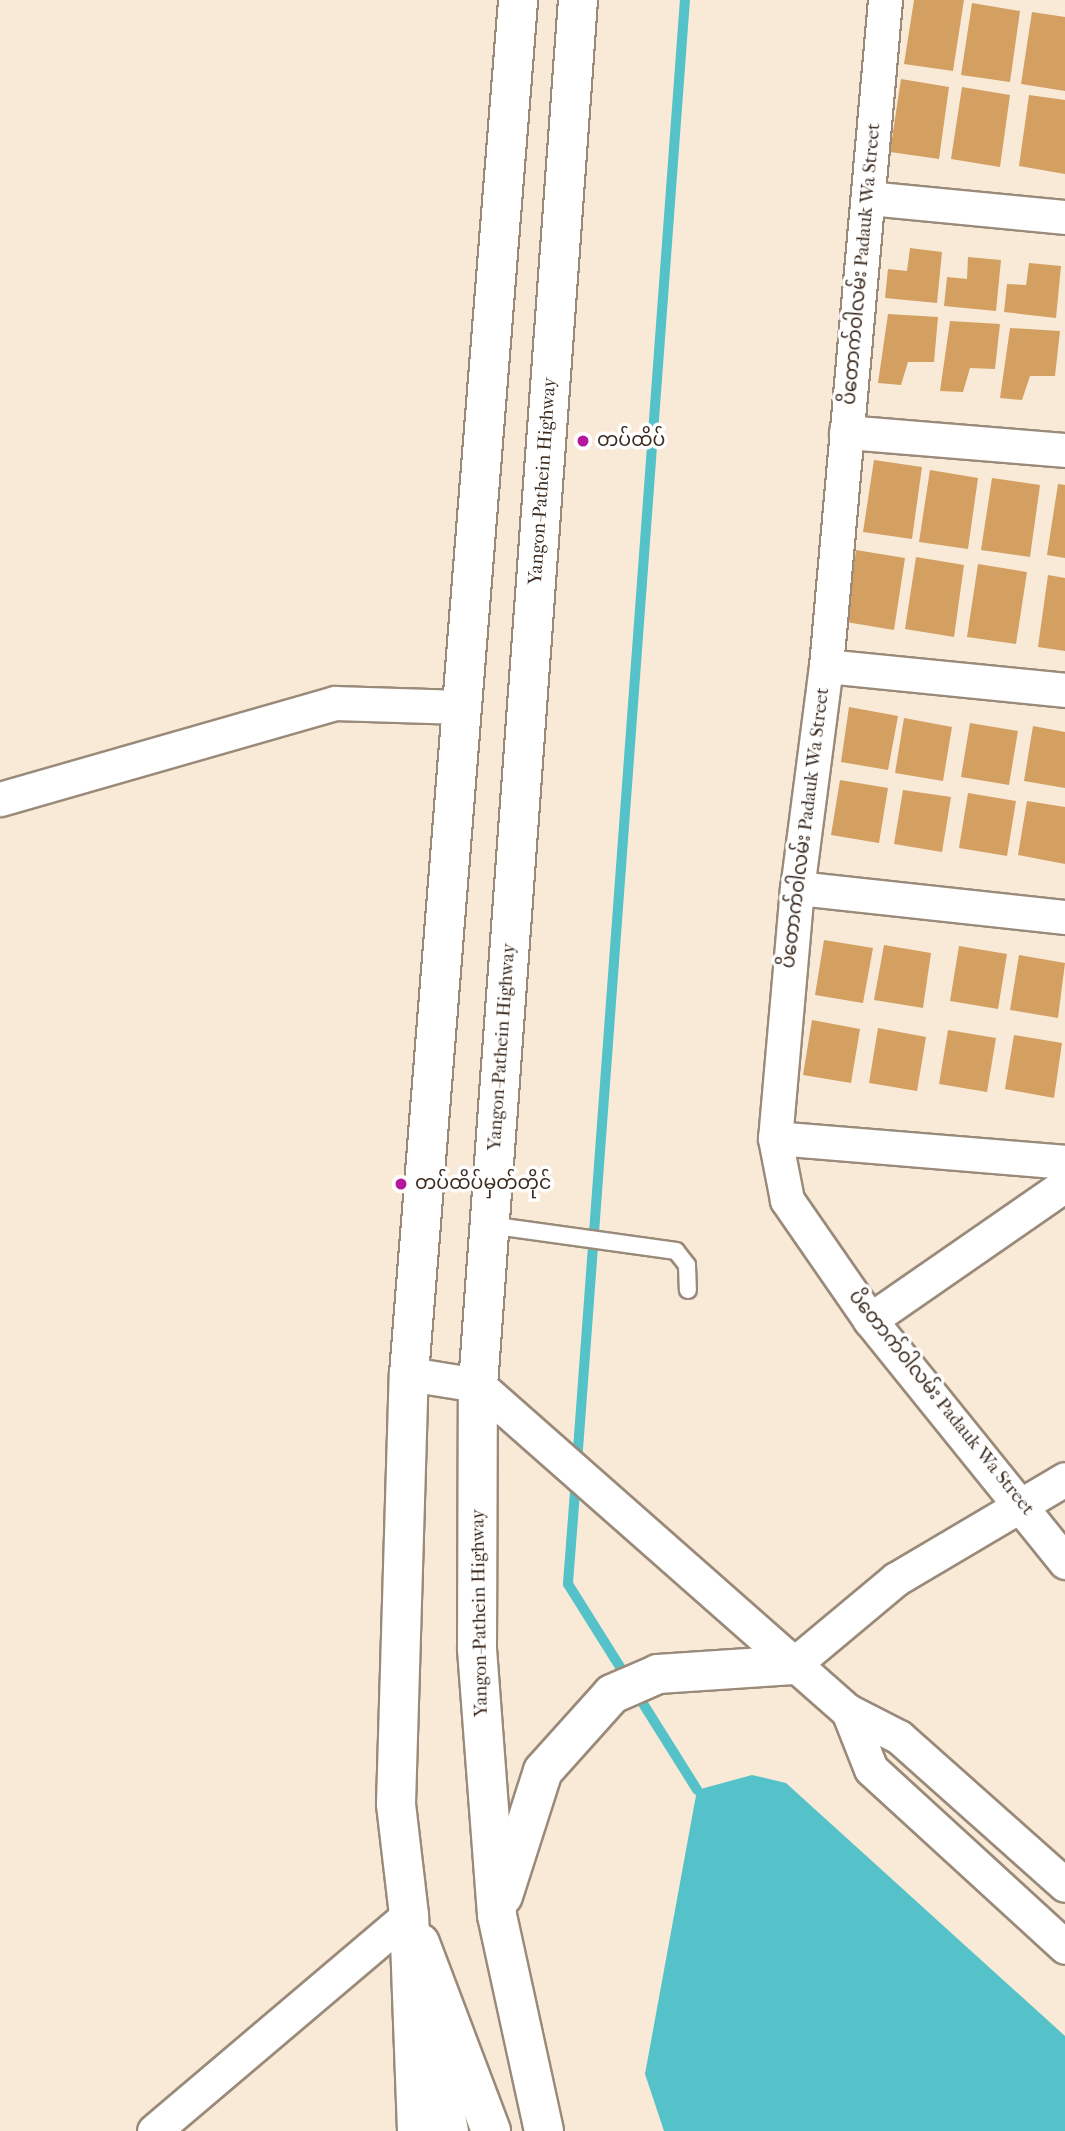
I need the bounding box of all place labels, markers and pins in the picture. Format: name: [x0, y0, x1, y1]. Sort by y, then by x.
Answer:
place label: တပ်ထိပ်: [597, 430, 665, 452]
marker: တပ်ထိပ်: [575, 433, 591, 449]
place label: တပ်ထိပ်မှတ်တိုင်: [415, 1173, 551, 1195]
marker: တပ်ထိပ်မှတ်တိုင်: [393, 1176, 409, 1192]

